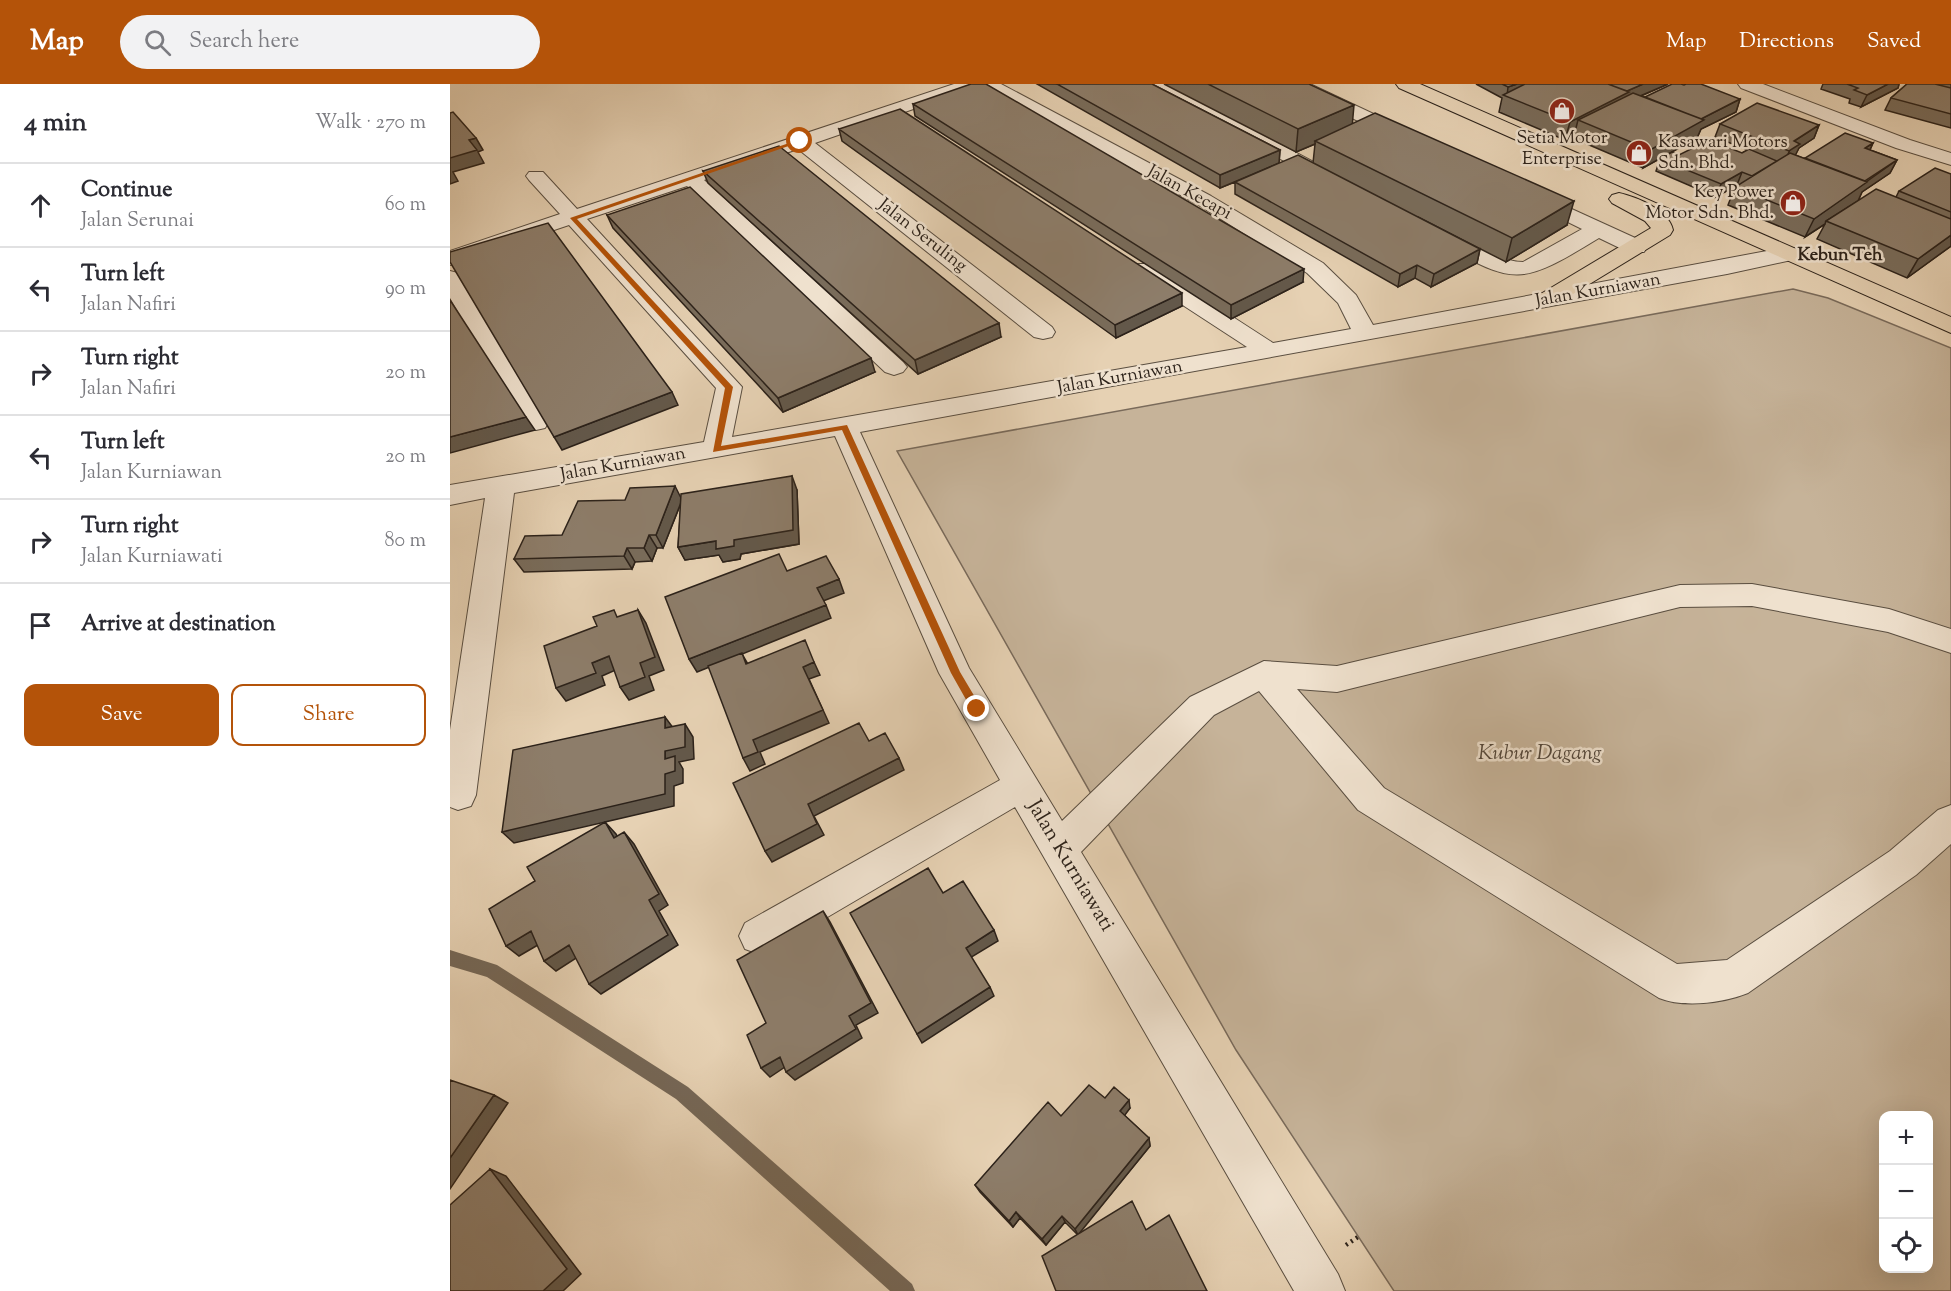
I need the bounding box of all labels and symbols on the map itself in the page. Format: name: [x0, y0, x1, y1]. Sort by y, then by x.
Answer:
shop icon: Setia Motor Enterprise: [1547, 96, 1577, 126]
place label: Setia Motor Enterprise: [1516, 126, 1608, 173]
route start: [786, 127, 812, 153]
place label: Kasawari Motors Sdn. Bhd.: [1658, 130, 1788, 177]
shop icon: Kasawari Motors Sdn. Bhd.: [1624, 138, 1654, 168]
street label: Jalan Kecapi: [1141, 159, 1236, 227]
place label: Key Power Motor Sdn. Bhd.: [1645, 180, 1774, 227]
shop icon: Key Power Motor Sdn. Bhd.: [1778, 188, 1808, 218]
street label: Jalan Seruling: [871, 192, 972, 279]
district label: Kebun Teh: [1797, 243, 1883, 269]
street label: Jalan Kurniawan: [1532, 267, 1663, 315]
street label: Jalan Kurniawan: [1054, 354, 1185, 402]
street label: Jalan Kurniawan: [557, 441, 688, 489]
route end: [963, 695, 989, 721]
park label: Kubur Dagang: [1478, 739, 1602, 769]
street label: Jalan Kurniawati: [1018, 794, 1121, 938]

